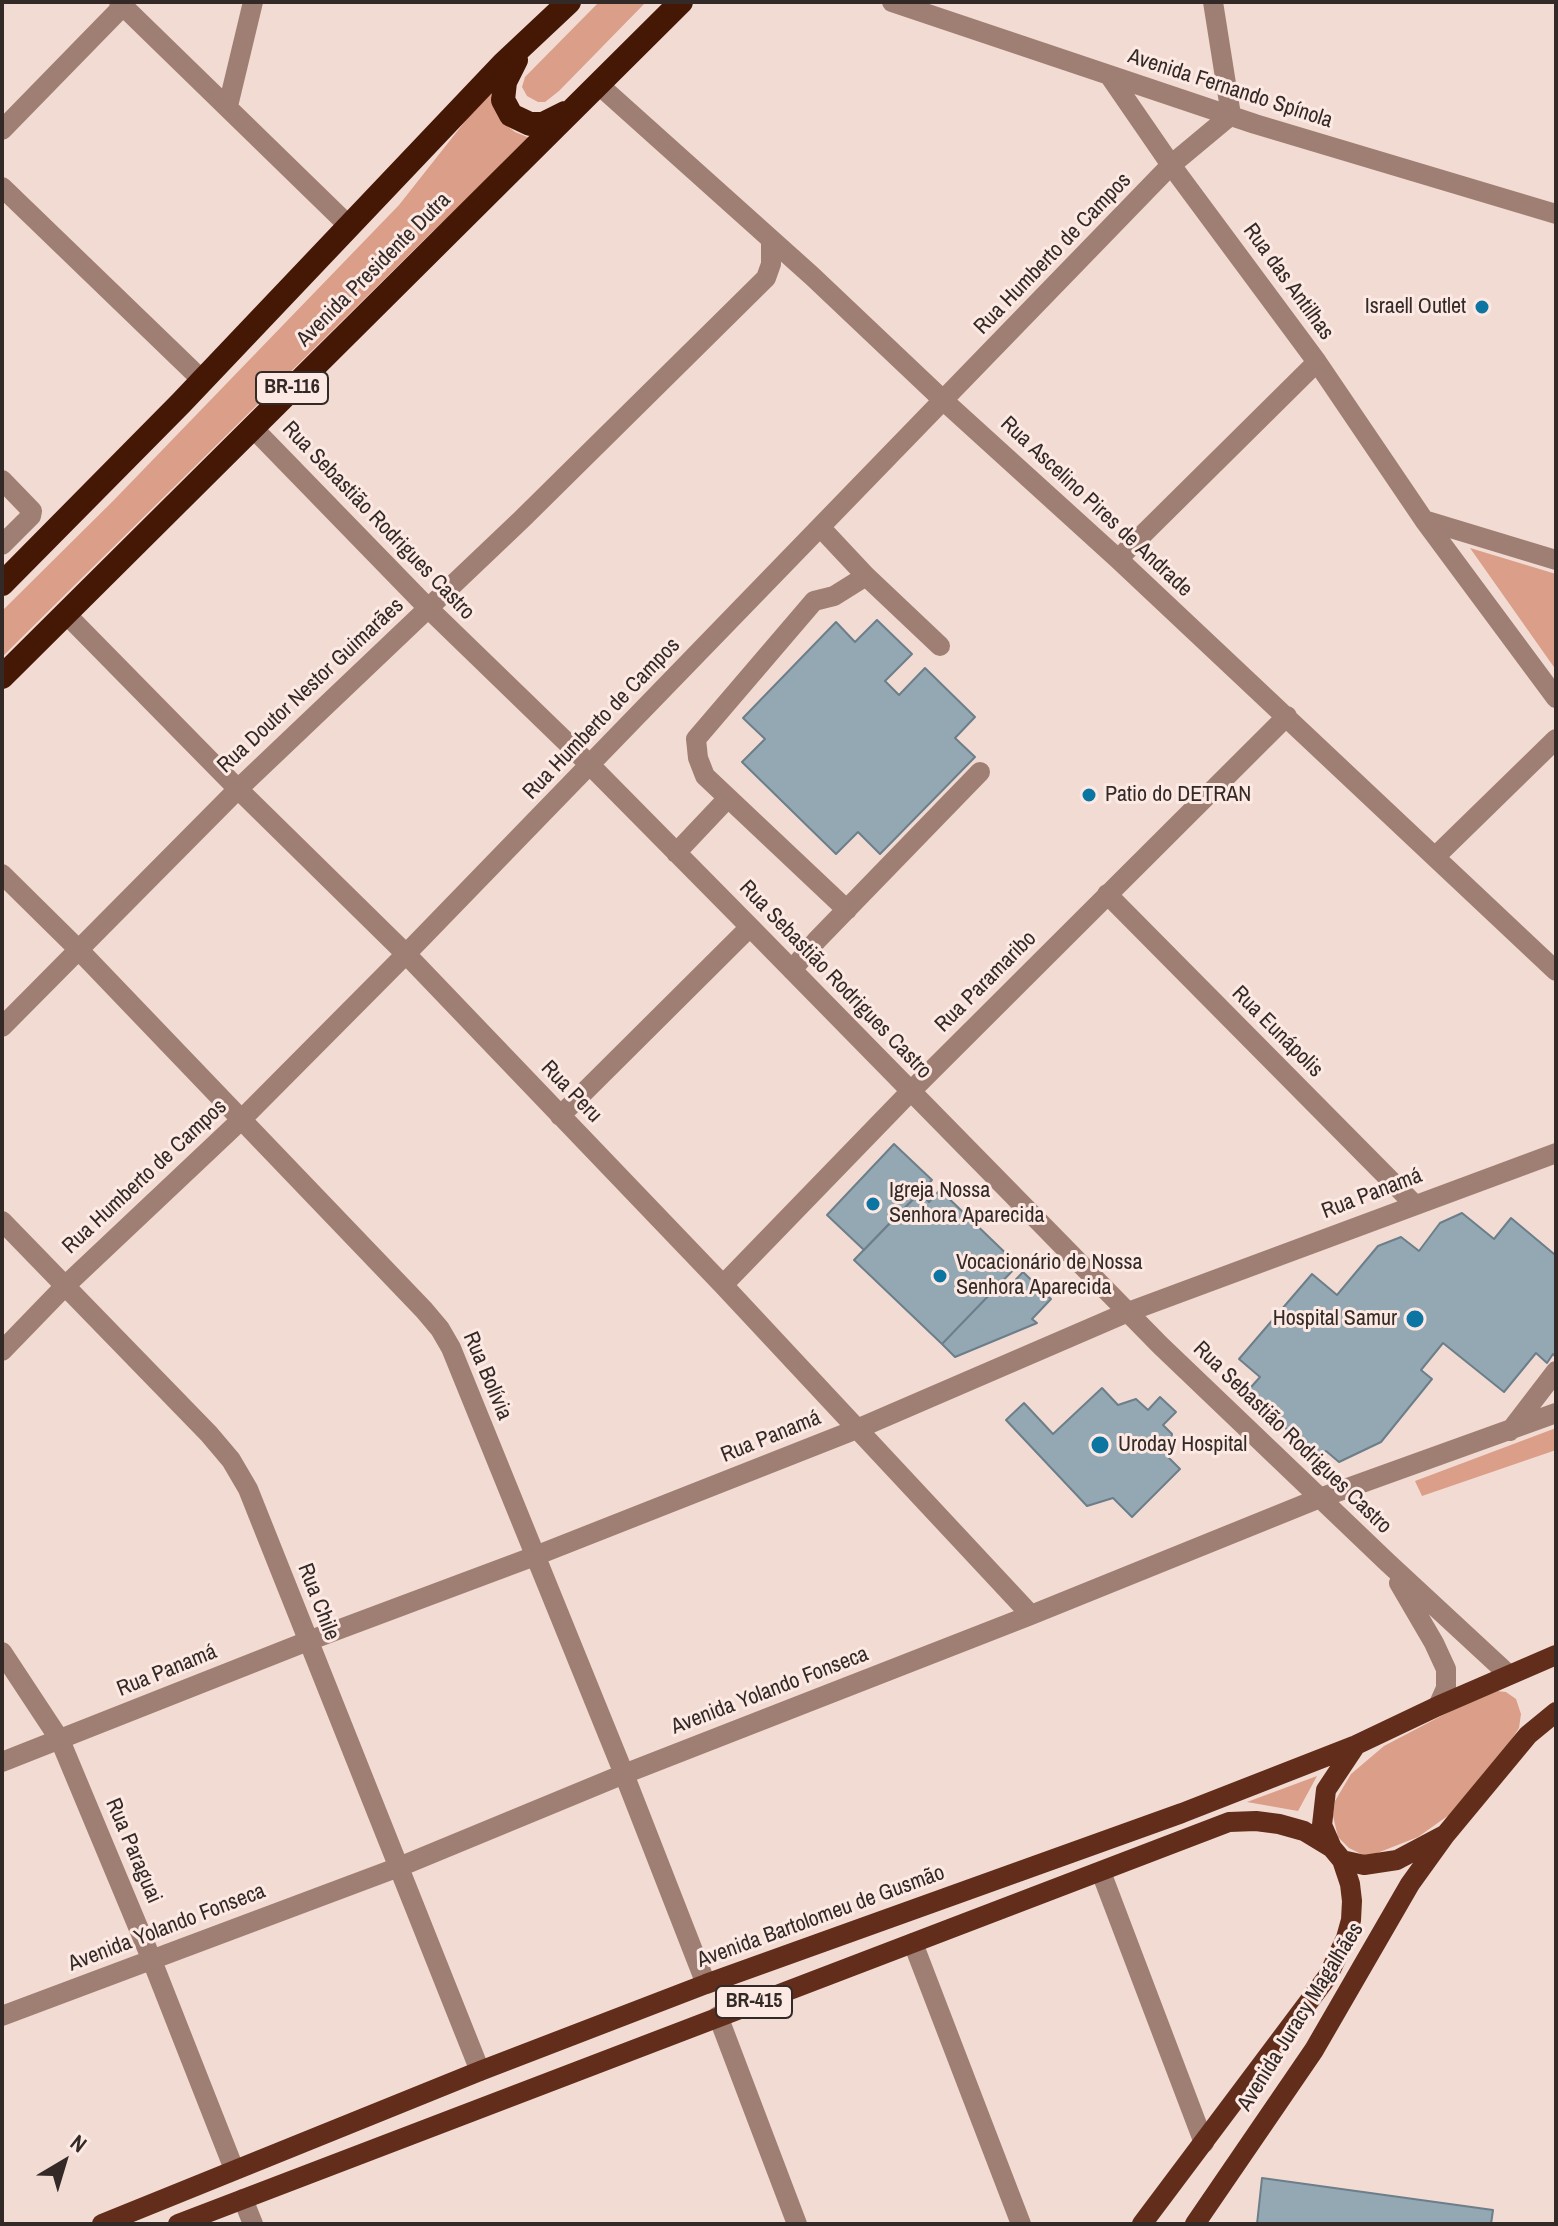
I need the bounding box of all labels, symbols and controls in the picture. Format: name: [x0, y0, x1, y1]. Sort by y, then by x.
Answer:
street label: Avenida Fernando Spínola: [1124, 43, 1336, 135]
street label: Rua Humberto de Campos: [969, 168, 1137, 340]
street label: Avenida Presidente Dutra: [291, 187, 457, 353]
street label: Rua das Antilhas: [1237, 219, 1339, 345]
place label: Israell Outlet: [1365, 294, 1466, 320]
marker: Israell Outlet: [1473, 298, 1491, 316]
road number: BR-116: [256, 372, 328, 404]
street label: Rua Ascelino Pires de Andrade: [995, 411, 1197, 603]
street label: Rua Sebastião Rodrigues Castro: [276, 416, 480, 626]
street label: Rua Doutor Nestor Guimarães: [213, 593, 409, 779]
street label: Rua Humberto de Campos: [518, 633, 686, 805]
place label: Patio do DETRAN: [1105, 782, 1251, 808]
marker: Patio do DETRAN: [1080, 786, 1098, 804]
street label: Rua Sebastião Rodrigues Castro: [733, 875, 937, 1085]
street label: Rua Paramaribo: [930, 926, 1042, 1038]
street label: Rua Eunápolis: [1226, 981, 1328, 1083]
street label: Rua Peru: [535, 1055, 607, 1129]
street label: Rua Humberto de Campos: [58, 1094, 232, 1260]
street label: Rua Panamá: [1318, 1163, 1426, 1225]
place label: Igreja Nossa Senhora Aparecida: [889, 1178, 1044, 1230]
marker: Igreja Nossa Senhora Aparecida: [864, 1195, 882, 1213]
place label: Vocacionário de Nossa Senhora Aparecida: [956, 1250, 1143, 1302]
marker: Vocacionário de Nossa Senhora Aparecida: [931, 1267, 949, 1285]
place label: Hospital Samur: [1273, 1306, 1397, 1332]
marker: Hospital Samur: [1404, 1308, 1426, 1330]
street label: Rua Bolívia: [457, 1328, 517, 1424]
street label: Rua Sebastião Rodrigues Castro: [1187, 1336, 1397, 1540]
street label: Rua Panamá: [717, 1405, 825, 1469]
place label: Uroday Hospital: [1118, 1432, 1247, 1458]
marker: Uroday Hospital: [1089, 1434, 1111, 1456]
street label: Rua Chile: [291, 1560, 345, 1644]
street label: Rua Panamá: [113, 1639, 221, 1703]
street label: Avenida Yolando Fonseca: [668, 1641, 872, 1741]
street label: Rua Paraguai: [99, 1795, 167, 1907]
street label: Avenida Bartolomeu de Gusmão: [694, 1860, 948, 1974]
street label: Avenida Yolando Fonseca: [65, 1878, 269, 1978]
street label: Avenida Juracy Magalhães: [1232, 1918, 1370, 2116]
road number: BR-415: [716, 1986, 792, 2018]
north arrow: [24, 2122, 104, 2202]
text: N: [64, 2127, 93, 2159]

